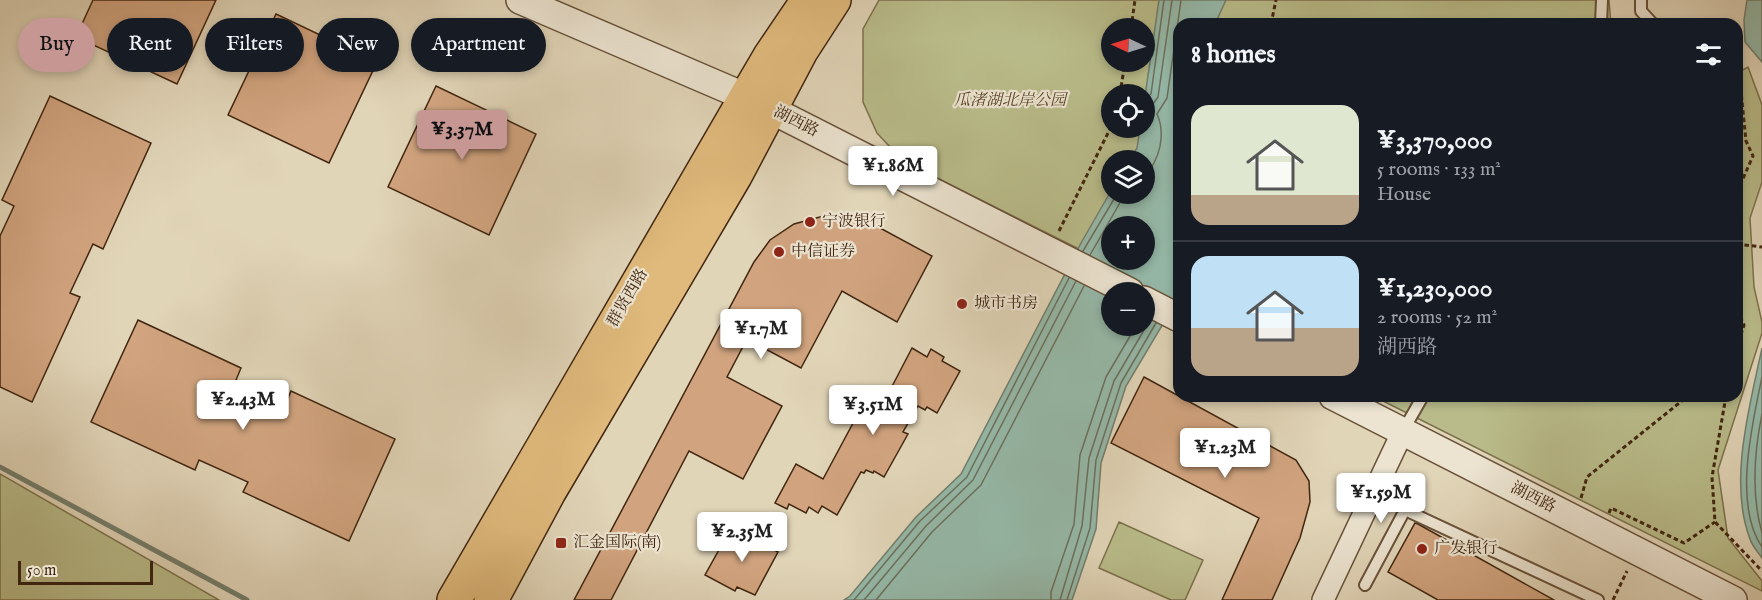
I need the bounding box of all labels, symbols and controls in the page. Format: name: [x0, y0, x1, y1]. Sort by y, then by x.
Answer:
chip: Buy: [18, 18, 95, 72]
chip: Rent: [107, 18, 193, 72]
chip: Filters: [205, 18, 304, 72]
chip: New: [316, 18, 399, 72]
chip: Apartment: [411, 18, 546, 72]
north arrow: [1101, 18, 1155, 72]
map controls: [1101, 18, 1155, 336]
text: 8 homes: [1191, 38, 1276, 71]
icon: filters: [1692, 38, 1725, 71]
button: locate: [1101, 84, 1155, 138]
park label: 瓜渚湖北岸公园: [954, 91, 1069, 111]
street label: 湖西路: [770, 102, 822, 142]
pin: ¥3.37M: [413, 110, 511, 161]
text: ¥3.37M: [431, 117, 493, 142]
text: ¥3,370,000: [1377, 124, 1492, 157]
icon: home: [1239, 129, 1311, 201]
pin: ¥1.86M: [844, 146, 942, 197]
button: layers: [1101, 150, 1155, 204]
text: ¥1.86M: [862, 153, 924, 178]
text: 5 rooms · 133 m²: [1377, 157, 1501, 182]
text: House: [1377, 182, 1431, 207]
place label: 宁波银行: [822, 212, 886, 232]
marker: 宁波银行: [803, 215, 817, 229]
button: +: [1101, 216, 1155, 270]
place label: 中信证券: [791, 242, 855, 262]
marker: 中信证券: [772, 245, 786, 259]
street label: 群贤西路: [603, 265, 653, 331]
text: ¥1,230,000: [1377, 272, 1492, 305]
icon: home: [1239, 280, 1311, 352]
button: −: [1101, 282, 1155, 336]
place label: 城市书房: [974, 294, 1038, 314]
marker: 城市书房: [955, 297, 969, 311]
text: 2 rooms · 52 m²: [1377, 305, 1497, 330]
pin: ¥1.7M: [719, 309, 803, 360]
text: ¥1.7M: [734, 316, 788, 341]
text: 湖西路: [1377, 335, 1437, 360]
pin: ¥2.43M: [194, 380, 292, 431]
pin: ¥3.51M: [824, 385, 922, 436]
text: ¥2.43M: [211, 387, 275, 412]
text: ¥3.51M: [843, 392, 903, 417]
pin: ¥1.23M: [1176, 428, 1274, 479]
text: ¥1.23M: [1194, 435, 1256, 460]
pin: ¥1.59M: [1332, 473, 1430, 524]
street label: 湖西路: [1507, 478, 1559, 518]
text: ¥1.59M: [1350, 480, 1412, 505]
pin: ¥2.35M: [693, 512, 791, 563]
text: ¥2.35M: [711, 519, 773, 544]
place label: 汇金国际(南): [573, 533, 661, 553]
marker: 汇金国际(南): [554, 536, 568, 550]
place label: 广发银行: [1434, 539, 1498, 559]
marker: 广发银行: [1415, 542, 1429, 556]
scale bar: [18, 558, 153, 586]
text: 50 m: [27, 561, 56, 581]

